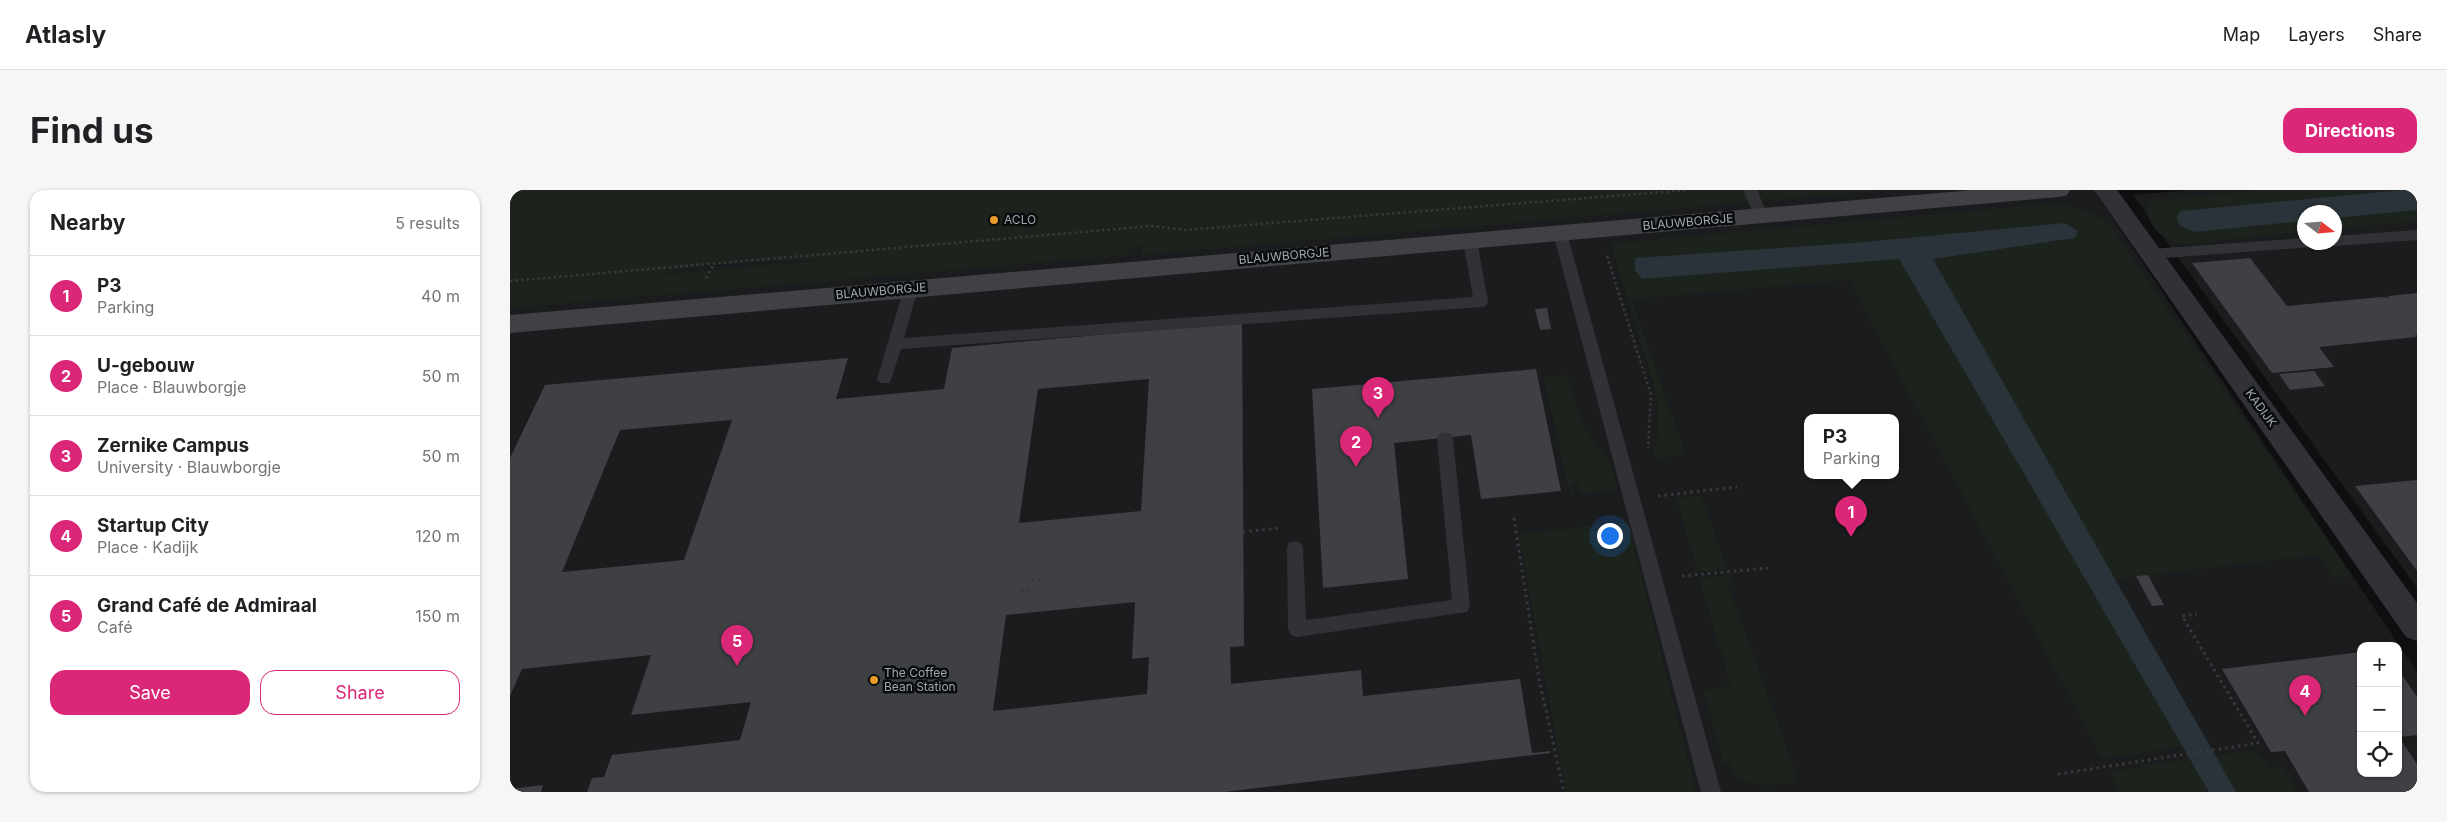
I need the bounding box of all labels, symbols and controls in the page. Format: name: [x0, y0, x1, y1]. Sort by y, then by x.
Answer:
text: Atlasly: [25, 20, 106, 49]
text: Map: [2223, 24, 2260, 45]
text: Layers: [2288, 24, 2345, 45]
text: Share: [2373, 24, 2422, 45]
button: Directions: [2283, 108, 2417, 153]
text: Find us: [30, 109, 154, 151]
north arrow: [2297, 205, 2342, 250]
text: Nearby: [50, 210, 125, 235]
street label: BLAUWBORGJE: [1642, 210, 1734, 233]
place label: ACLO: [1004, 212, 1036, 227]
text: 5 results: [395, 213, 460, 233]
marker: ACLO: [988, 214, 1000, 226]
street label: BLAUWBORGJE: [1238, 244, 1330, 267]
text: P3: [97, 274, 122, 297]
street label: BLAUWBORGJE: [835, 279, 927, 302]
text: 1: [63, 286, 69, 306]
text: 40 m: [421, 286, 460, 306]
text: Parking: [97, 297, 154, 317]
text: U-gebouw: [97, 354, 195, 377]
text: 2: [61, 366, 71, 386]
text: 50 m: [422, 366, 460, 386]
text: Place · Blauwborgje: [97, 377, 246, 397]
pin: 3: [1362, 377, 1394, 418]
street label: KADIJK: [2243, 386, 2280, 430]
popup: [1804, 414, 1899, 479]
text: P3: [1823, 425, 1847, 448]
pin: 2: [1340, 426, 1372, 467]
text: Zernike Campus: [97, 434, 249, 457]
text: 3: [61, 446, 71, 466]
text: 50 m: [422, 446, 460, 466]
text: Parking: [1823, 448, 1880, 468]
text: University · Blauwborgje: [97, 457, 281, 477]
pin: 1: [1835, 496, 1867, 537]
text: Startup City: [97, 514, 209, 537]
your location: [1597, 523, 1623, 549]
text: 4: [61, 526, 71, 546]
text: 120 m: [415, 526, 460, 546]
text: Place · Kadijk: [97, 537, 198, 557]
text: Grand Café de Admiraal: [97, 594, 317, 617]
text: 5: [61, 606, 71, 626]
text: 150 m: [415, 606, 460, 626]
text: Café: [97, 617, 132, 637]
pin: 5: [721, 625, 753, 666]
map controls: [2357, 642, 2402, 777]
button: +: [2357, 642, 2402, 687]
place label: The Coffee Bean Station: [884, 665, 956, 694]
button: Save: [50, 670, 250, 715]
button: Share: [260, 670, 460, 715]
marker: The Coffee Bean Station: [868, 674, 880, 686]
pin: 4: [2289, 675, 2321, 716]
button: −: [2357, 687, 2402, 732]
button: locate: [2357, 732, 2402, 777]

